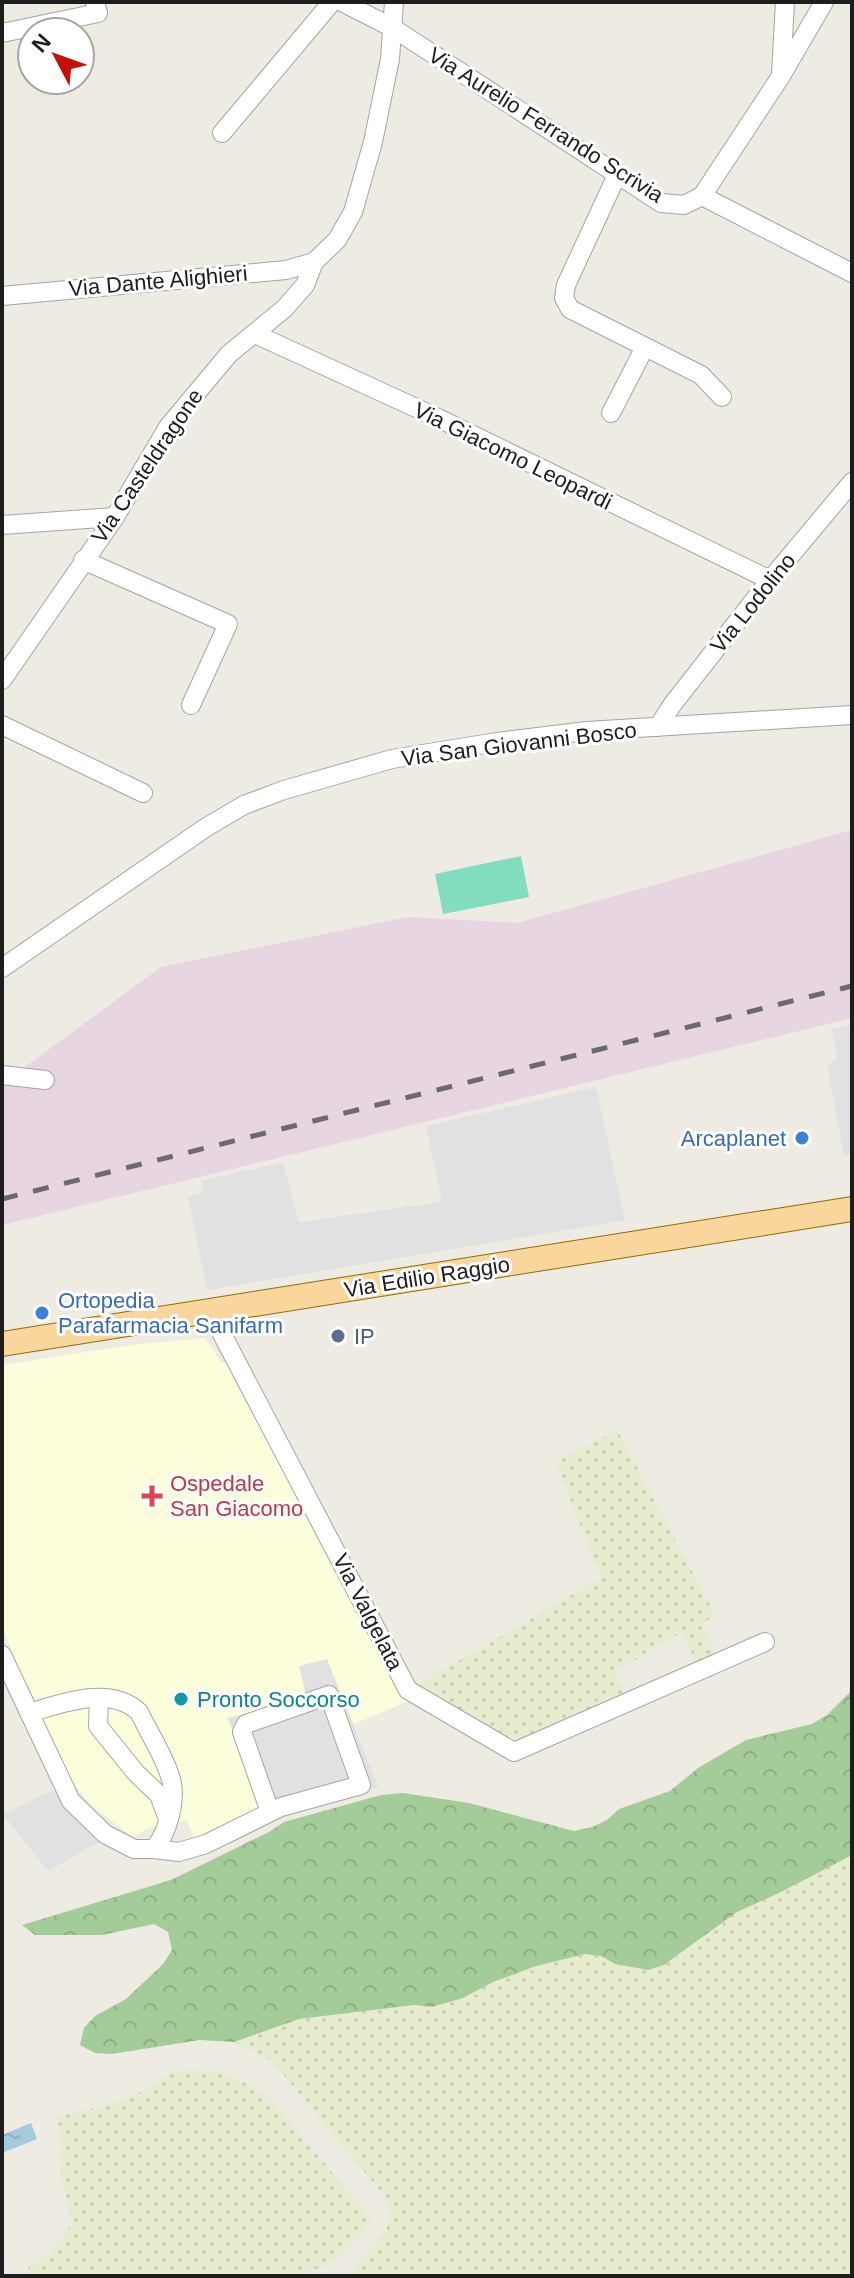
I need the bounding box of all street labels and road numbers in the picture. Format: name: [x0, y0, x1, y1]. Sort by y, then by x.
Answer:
street label: Via Aurelio Ferrando Scrivia: [424, 42, 669, 208]
street label: Via Dante Alighieri: [68, 261, 248, 301]
street label: Via Casteldragone: [86, 384, 208, 548]
street label: Via Giacomo Leopardi: [410, 397, 616, 515]
street label: Via Lodolino: [705, 548, 801, 658]
street label: Via San Giovanni Bosco: [400, 717, 638, 771]
street label: Via Edilio Raggio: [342, 1252, 512, 1302]
street label: Via Valgelata: [328, 1549, 408, 1675]

